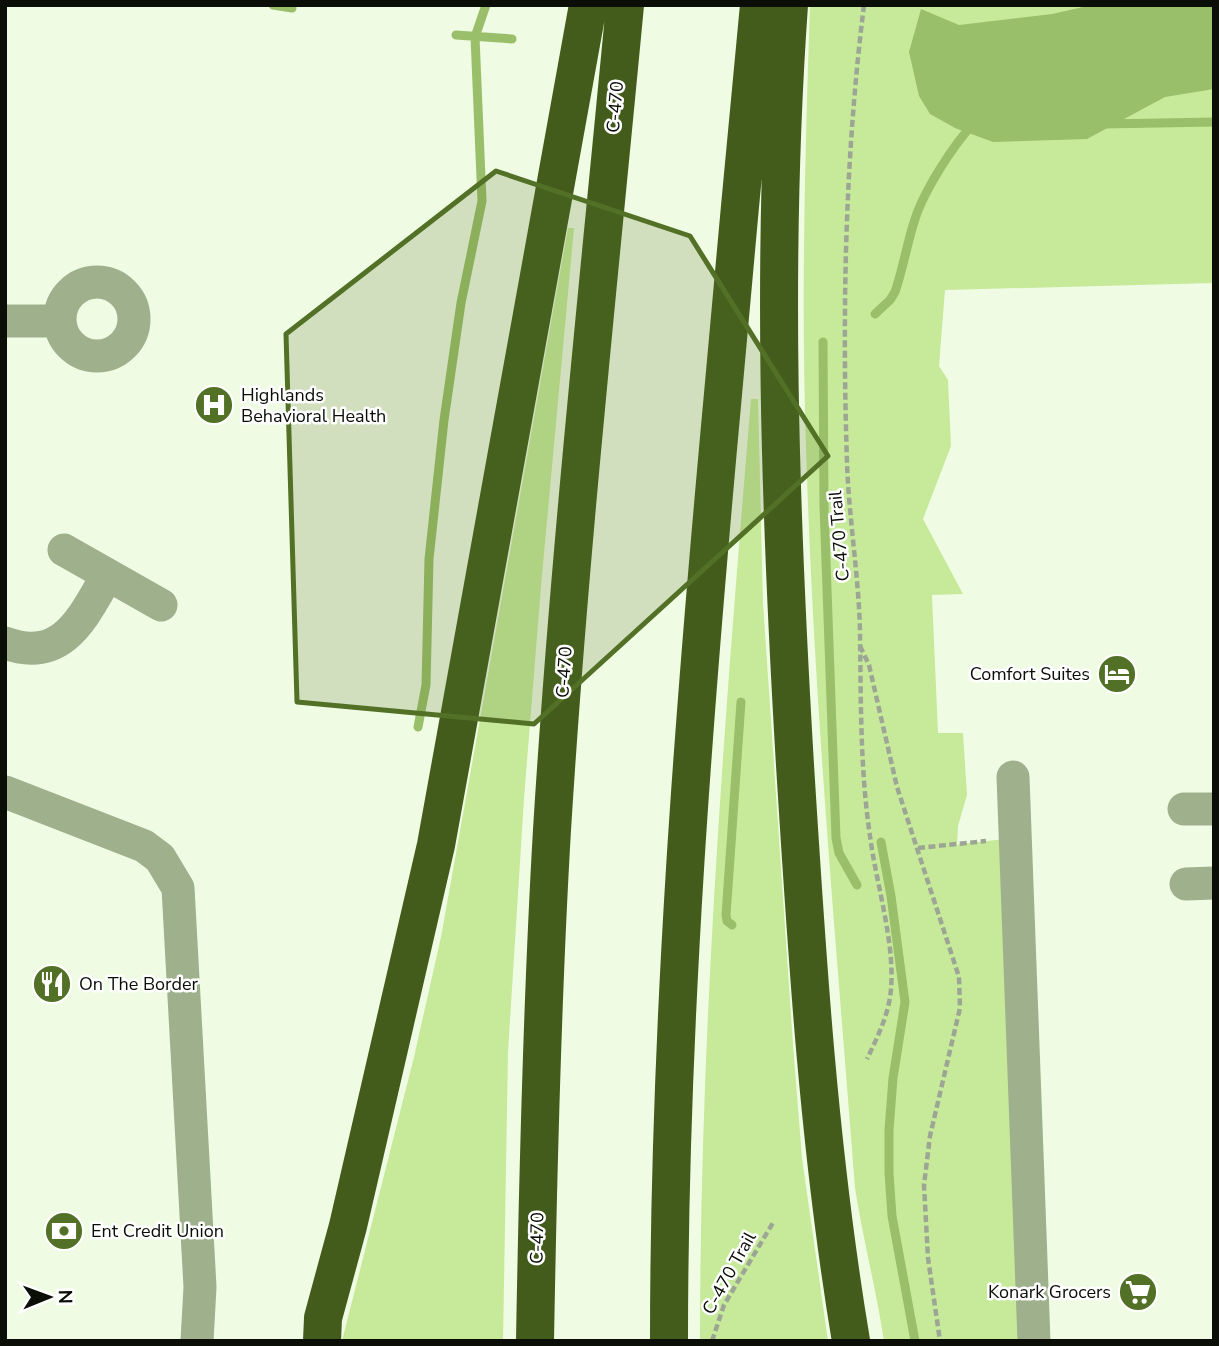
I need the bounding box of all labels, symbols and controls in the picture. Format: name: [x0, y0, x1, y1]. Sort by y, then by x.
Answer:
street label: C-470: [601, 80, 629, 134]
place label: Highlands Behavioral Health: [241, 383, 386, 428]
hospital icon: Highlands Behavioral Health: [193, 384, 235, 426]
street label: C-470 Trail: [823, 489, 855, 582]
street label: C-470: [550, 645, 578, 699]
hotel icon: Comfort Suites: [1096, 653, 1138, 695]
place label: Comfort Suites: [970, 662, 1090, 686]
restaurant icon: On The Border: [31, 963, 73, 1005]
place label: On The Border: [79, 972, 198, 996]
bank icon: Ent Credit Union: [43, 1210, 85, 1252]
street label: C-470: [525, 1212, 549, 1264]
place label: Ent Credit Union: [91, 1219, 224, 1243]
street label: C-470 Trail: [696, 1227, 762, 1319]
north arrow: [14, 1262, 84, 1332]
supermarket icon: Konark Grocers: [1117, 1271, 1159, 1313]
place label: Konark Grocers: [988, 1280, 1111, 1304]
text: N: [52, 1289, 78, 1304]

